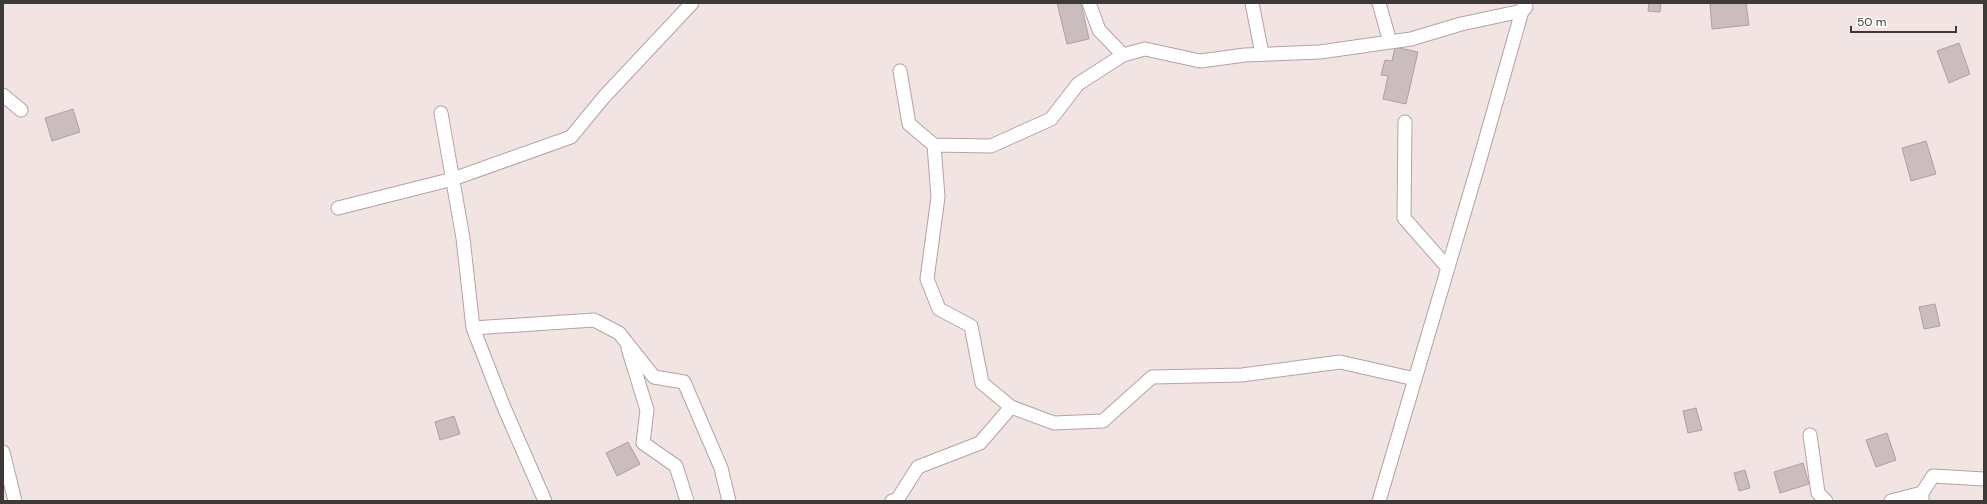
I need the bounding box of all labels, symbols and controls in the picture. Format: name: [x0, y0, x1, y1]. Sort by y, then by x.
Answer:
scale bar: [1851, 8, 1956, 34]
text: 50 m: [1857, 14, 1886, 30]

